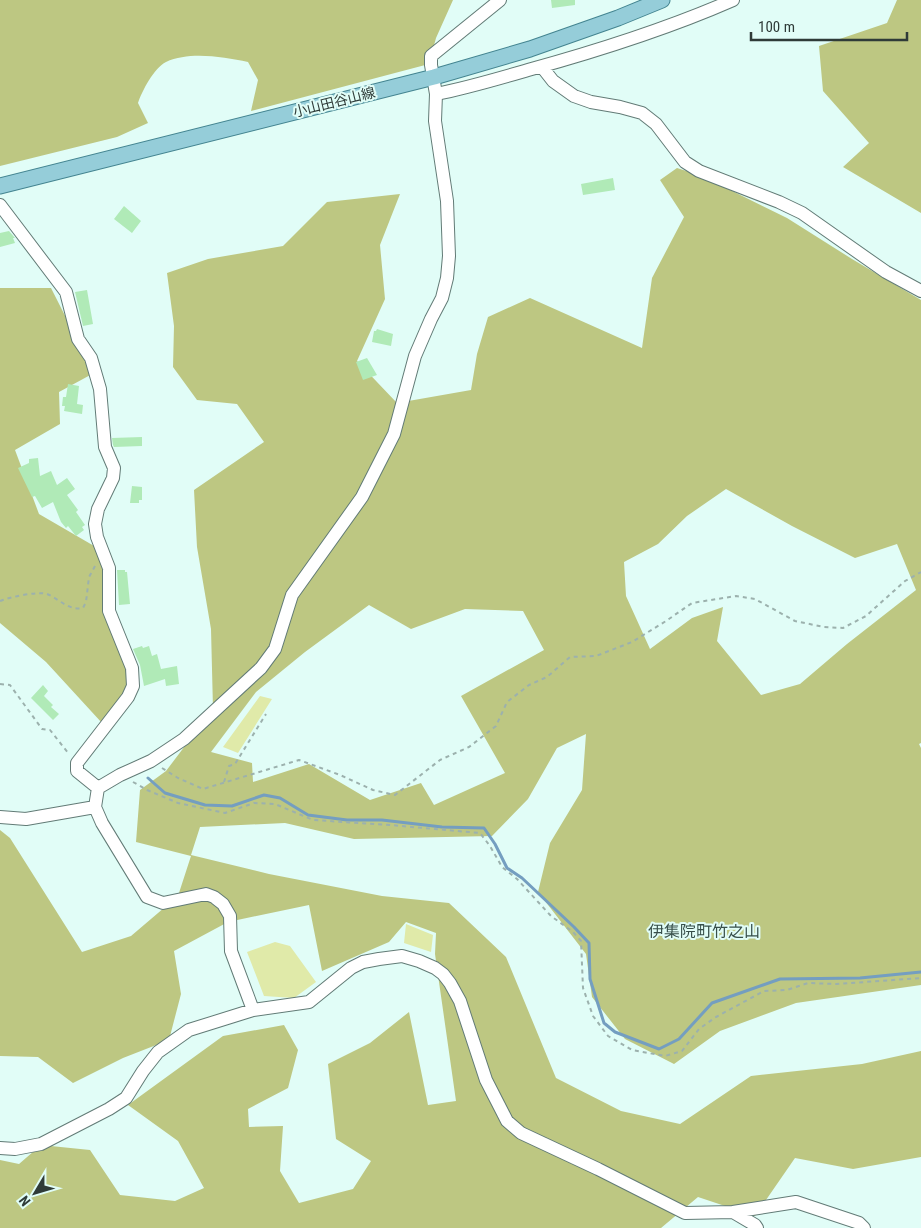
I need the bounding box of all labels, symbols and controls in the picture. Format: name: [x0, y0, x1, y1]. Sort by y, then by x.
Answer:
scale bar: [751, 10, 907, 42]
text: 100 m: [758, 18, 795, 36]
street label: 小山田谷山線: [291, 84, 377, 120]
district label: 伊集院町竹之山: [648, 922, 760, 941]
north arrow: [10, 1168, 60, 1218]
text: N: [16, 1193, 34, 1209]

